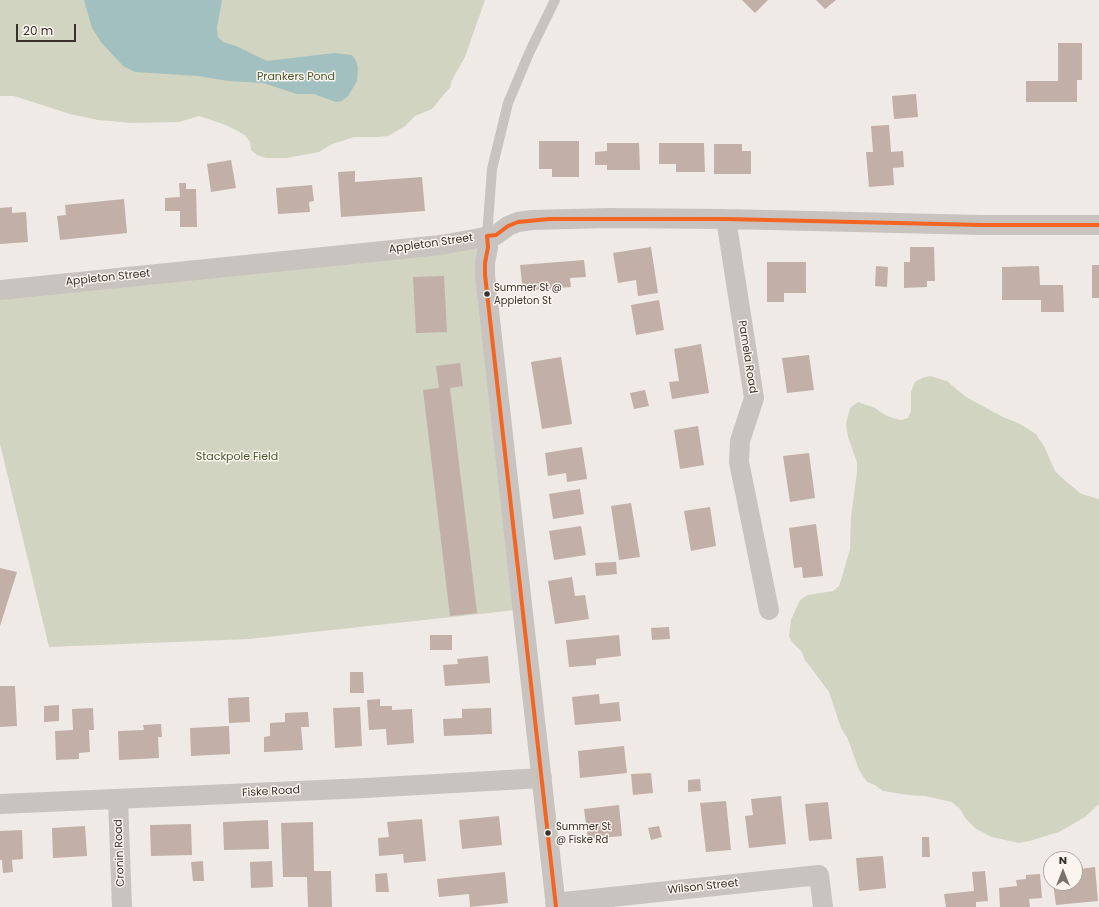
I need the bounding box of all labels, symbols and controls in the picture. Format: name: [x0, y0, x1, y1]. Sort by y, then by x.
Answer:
scale bar: [18, 16, 78, 42]
text: 20 m: [23, 22, 53, 39]
park label: Prankers Pond: [257, 70, 335, 84]
street label: Appleton Street: [388, 232, 474, 256]
street label: Appleton Street: [65, 267, 151, 289]
place label: Summer St @ Appleton St: [494, 282, 562, 306]
marker: Summer St @ Appleton St: [482, 289, 492, 299]
street label: Pamela Road: [735, 320, 759, 394]
park label: Stackpole Field: [196, 450, 278, 464]
street label: Fiske Road: [242, 784, 300, 800]
street label: Cronin Road: [112, 819, 128, 887]
place label: Summer St @ Fiske Rd: [556, 821, 611, 844]
marker: Summer St @ Fiske Rd: [543, 828, 553, 838]
north arrow: [1043, 851, 1083, 891]
text: N: [1059, 852, 1067, 868]
street label: Wilson Street: [667, 877, 739, 897]

